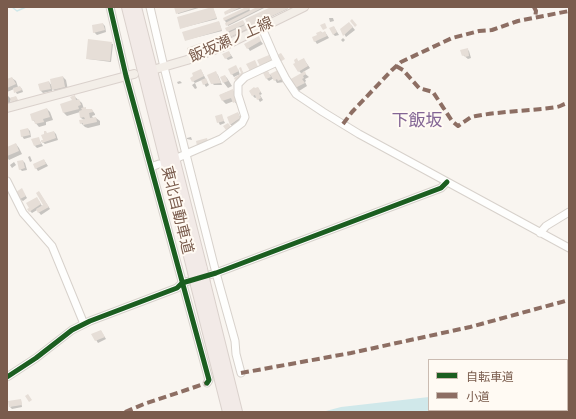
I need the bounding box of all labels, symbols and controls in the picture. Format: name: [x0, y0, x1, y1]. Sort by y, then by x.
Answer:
street label: 飯坂瀬ノ上線: [186, 13, 276, 67]
district label: 下飯坂: [392, 111, 442, 131]
street label: 東北自動車道: [157, 164, 197, 256]
legend: [428, 359, 568, 411]
text: 自転車道: [466, 369, 514, 384]
text: 小道: [466, 389, 490, 404]

